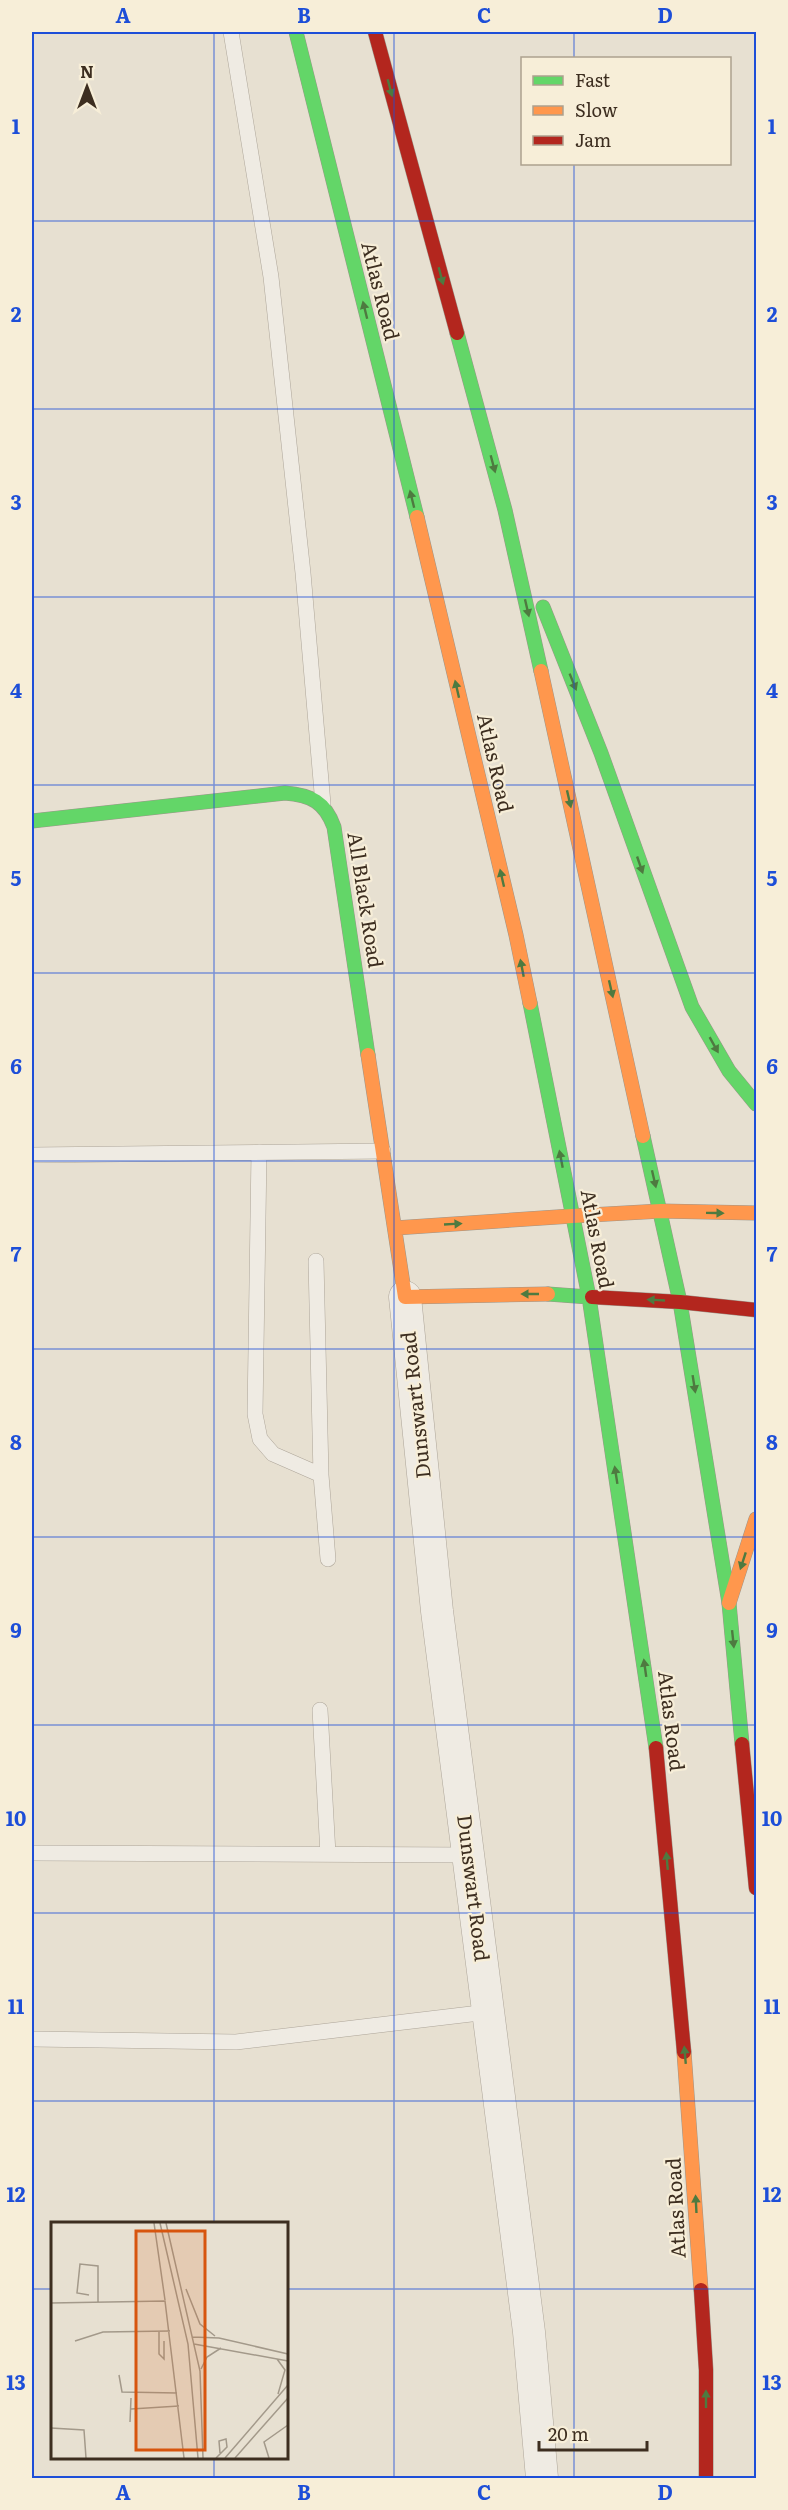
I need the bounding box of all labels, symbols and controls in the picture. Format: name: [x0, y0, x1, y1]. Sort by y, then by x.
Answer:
text: A: [115, 0, 131, 29]
text: B: [297, 0, 311, 29]
text: C: [477, 0, 491, 29]
text: D: [657, 0, 673, 29]
north arrow: [57, 57, 117, 117]
legend: [521, 57, 731, 165]
text: N: [80, 59, 94, 83]
text: Fast: [575, 66, 611, 93]
one-way arrow: [386, 79, 396, 97]
text: Slow: [575, 96, 618, 123]
text: 1: [12, 110, 20, 140]
text: 1: [768, 110, 776, 140]
text: Jam: [575, 126, 611, 153]
street label: Atlas Road: [355, 238, 409, 343]
one-way arrow: [437, 267, 447, 285]
text: 2: [11, 298, 22, 328]
text: 2: [767, 298, 778, 328]
one-way arrow: [359, 300, 369, 319]
one-way arrow: [488, 455, 498, 473]
text: 3: [10, 486, 22, 516]
text: 3: [766, 486, 778, 516]
one-way arrow: [407, 490, 417, 508]
one-way arrow: [523, 599, 532, 618]
one-way arrow: [569, 673, 578, 691]
text: 4: [10, 674, 22, 704]
text: 4: [766, 674, 778, 704]
one-way arrow: [452, 679, 462, 698]
street label: Atlas Road: [471, 710, 523, 815]
one-way arrow: [565, 789, 574, 808]
street label: All Black Road: [341, 830, 393, 970]
one-way arrow: [636, 856, 646, 874]
text: 5: [11, 862, 22, 892]
text: 5: [767, 862, 778, 892]
one-way arrow: [497, 869, 507, 887]
one-way arrow: [517, 958, 527, 977]
one-way arrow: [607, 980, 617, 998]
one-way arrow: [709, 1037, 719, 1054]
text: 6: [10, 1050, 22, 1080]
text: 6: [766, 1050, 778, 1080]
one-way arrow: [556, 1149, 565, 1168]
one-way arrow: [649, 1170, 659, 1189]
street label: Atlas Road: [575, 1186, 623, 1291]
one-way arrow: [705, 1208, 724, 1217]
one-way arrow: [444, 1220, 463, 1229]
text: 7: [11, 1238, 22, 1268]
text: 7: [767, 1238, 778, 1268]
one-way arrow: [521, 1289, 540, 1299]
one-way arrow: [647, 1296, 666, 1305]
street label: Dunswart Road: [391, 1330, 437, 1480]
one-way arrow: [690, 1375, 699, 1394]
text: 8: [10, 1426, 22, 1456]
text: 8: [766, 1426, 778, 1456]
one-way arrow: [611, 1465, 620, 1484]
one-way arrow: [737, 1552, 747, 1570]
text: 9: [10, 1614, 22, 1644]
text: 9: [766, 1614, 778, 1644]
one-way arrow: [728, 1630, 738, 1649]
one-way arrow: [640, 1658, 649, 1677]
street label: Atlas Road: [652, 1669, 694, 1773]
text: 10: [6, 1802, 26, 1832]
text: 10: [762, 1802, 782, 1832]
street label: Dunswart Road: [451, 1813, 499, 1963]
one-way arrow: [662, 1852, 672, 1871]
text: 11: [8, 1990, 24, 2020]
text: 11: [764, 1990, 780, 2020]
one-way arrow: [680, 2046, 690, 2065]
street label: Atlas Road: [656, 2157, 692, 2259]
text: 12: [6, 2178, 26, 2208]
text: 12: [762, 2178, 782, 2208]
one-way arrow: [691, 2195, 700, 2214]
inset map: [51, 2222, 288, 2459]
text: 13: [6, 2366, 26, 2396]
text: 13: [762, 2366, 782, 2396]
one-way arrow: [701, 2390, 711, 2409]
scale bar: [539, 2414, 647, 2452]
text: 20 m: [548, 2420, 589, 2447]
text: A: [115, 2476, 131, 2506]
text: B: [297, 2476, 311, 2506]
text: C: [477, 2476, 491, 2506]
text: D: [657, 2476, 673, 2506]

